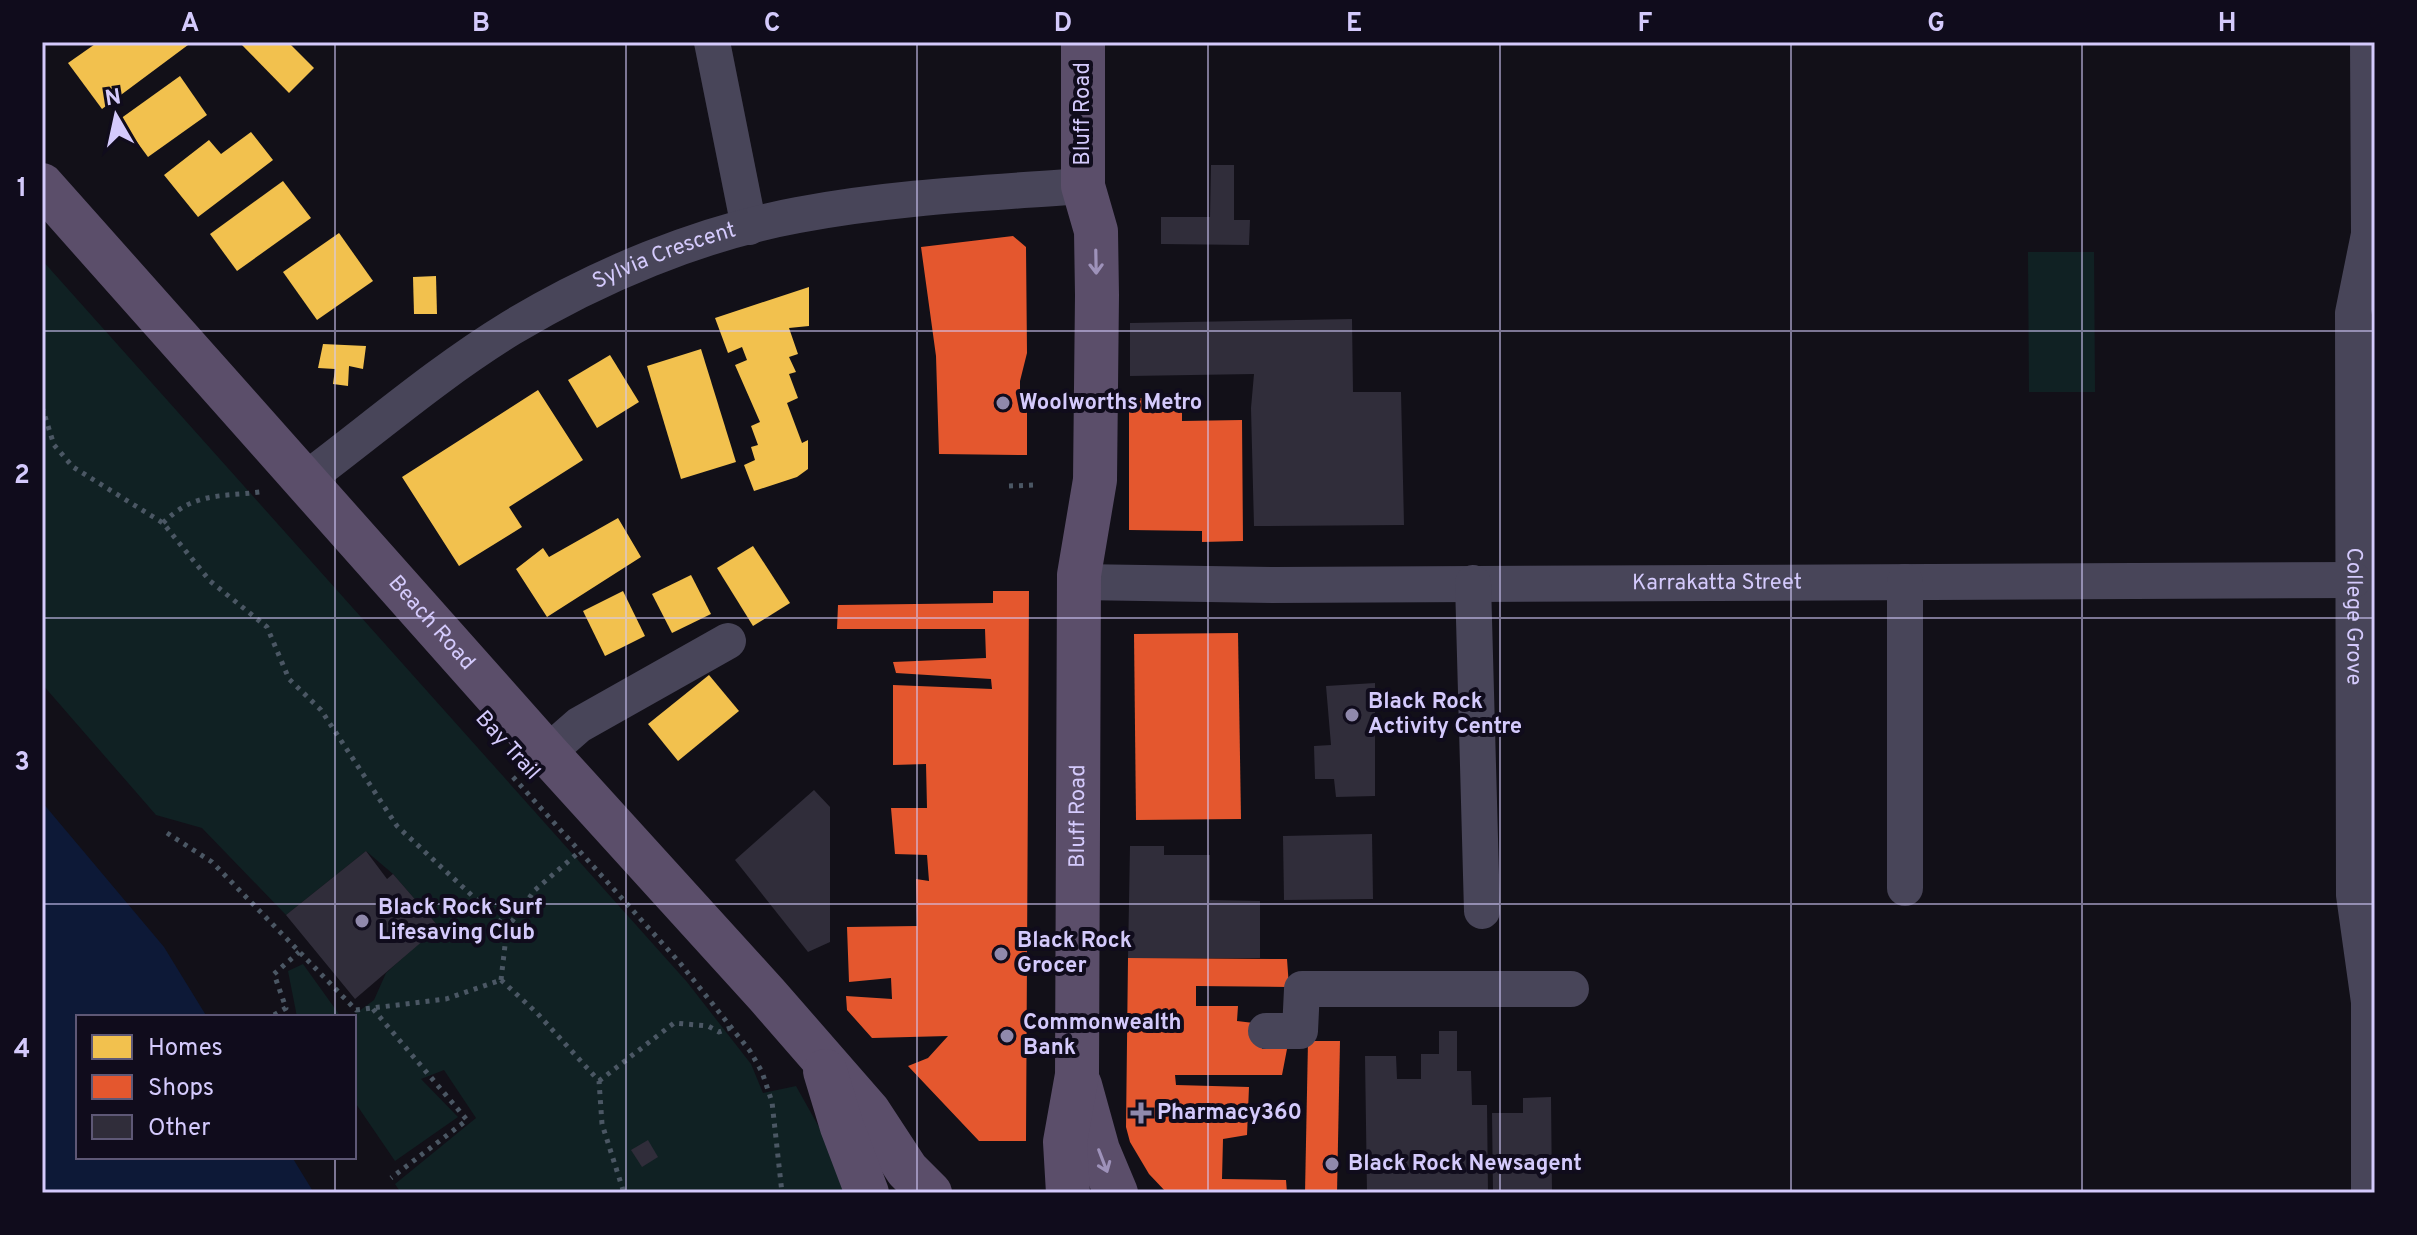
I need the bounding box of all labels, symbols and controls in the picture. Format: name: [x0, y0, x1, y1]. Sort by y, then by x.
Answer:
text: A: [181, 8, 199, 41]
text: B: [472, 8, 490, 41]
text: C: [764, 8, 780, 41]
text: D: [1054, 8, 1072, 41]
text: E: [1346, 8, 1362, 41]
text: F: [1638, 8, 1653, 41]
text: G: [1927, 8, 1945, 41]
text: H: [2218, 8, 2236, 41]
street label: Bluff Road: [1070, 62, 1097, 166]
north arrow: [76, 76, 156, 156]
text: N: [103, 84, 123, 113]
text: 1: [17, 173, 27, 206]
street label: Sylvia Crescent: [588, 217, 739, 296]
one-way arrow: [1088, 248, 1104, 275]
place label: Woolworths Metro: [1019, 390, 1202, 417]
marker: Woolworths Metro: [994, 394, 1012, 412]
text: 2: [14, 460, 30, 493]
street label: College Grove: [2340, 547, 2367, 685]
street label: Karrakatta Street: [1632, 569, 1802, 597]
street label: Beach Road: [382, 570, 481, 676]
place label: Black Rock Activity Centre: [1368, 689, 1522, 741]
street label: Bay Trail: [469, 706, 545, 786]
marker: Black Rock Activity Centre: [1343, 706, 1361, 724]
text: 3: [14, 747, 30, 780]
street label: Bluff Road: [1064, 764, 1092, 868]
place label: Black Rock Surf Lifesaving Club: [378, 895, 542, 947]
marker: Black Rock Surf Lifesaving Club: [353, 912, 371, 930]
place label: Black Rock Grocer: [1017, 928, 1132, 980]
marker: Black Rock Grocer: [992, 945, 1010, 963]
place label: Commonwealth Bank: [1023, 1010, 1182, 1062]
legend: [76, 1015, 356, 1159]
marker: Commonwealth Bank: [998, 1027, 1016, 1045]
text: 4: [14, 1034, 30, 1067]
text: Homes: [148, 1034, 223, 1064]
text: Shops: [148, 1074, 214, 1104]
place label: Pharmacy360: [1157, 1100, 1302, 1127]
marker: Pharmacy360: [1132, 1104, 1150, 1122]
text: Other: [148, 1114, 210, 1144]
one-way arrow: [1097, 1148, 1111, 1173]
place label: Black Rock Newsagent: [1348, 1151, 1582, 1178]
marker: Black Rock Newsagent: [1323, 1155, 1341, 1173]

